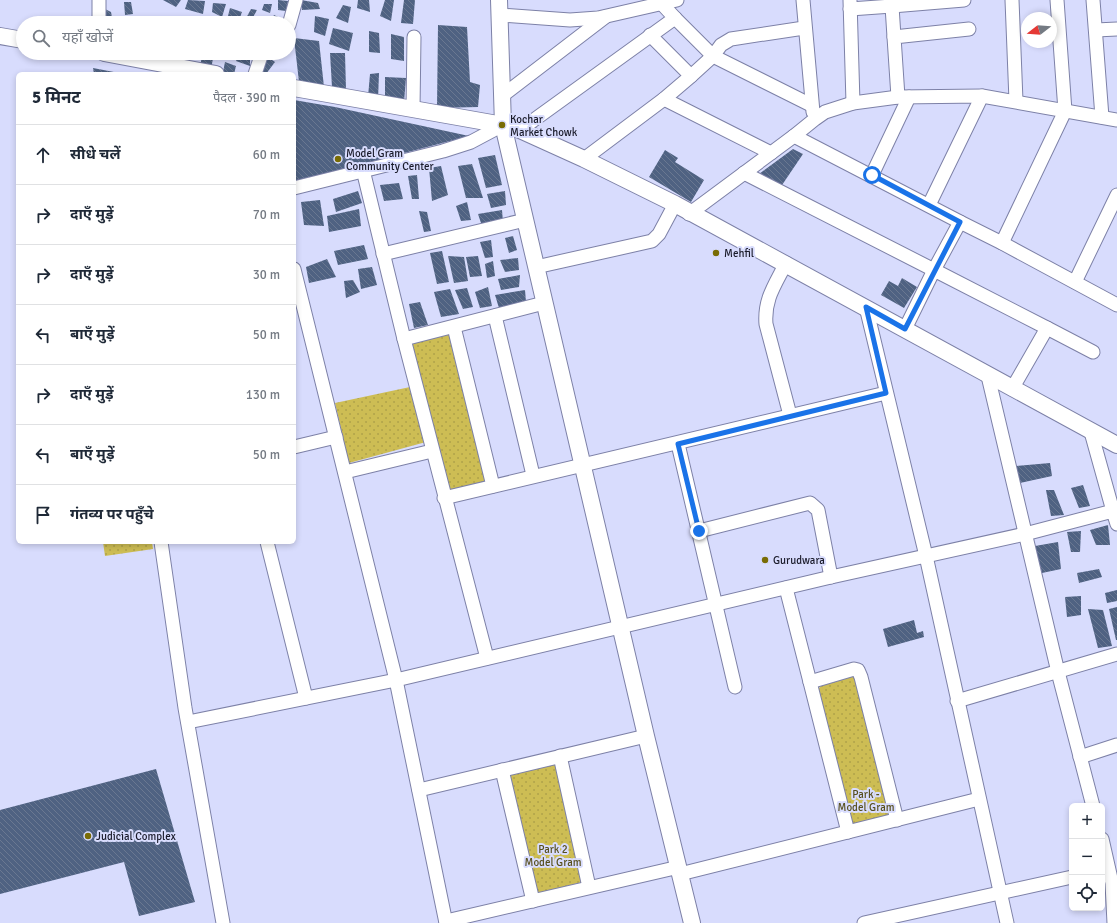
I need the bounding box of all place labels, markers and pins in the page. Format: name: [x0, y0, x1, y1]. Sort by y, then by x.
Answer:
place label: Kochar Market Chowk: [510, 113, 578, 139]
marker: Kochar Market Chowk: [497, 120, 507, 130]
place label: Model Gram Community Center: [346, 147, 434, 173]
marker: Model Gram Community Center: [333, 154, 343, 164]
place label: Mehfil: [724, 247, 754, 260]
marker: Mehfil: [711, 248, 721, 258]
place label: Gurudwara: [773, 554, 825, 567]
marker: Gurudwara: [760, 555, 770, 565]
place label: Judicial Complex: [96, 830, 176, 843]
marker: Judicial Complex: [83, 831, 93, 841]

